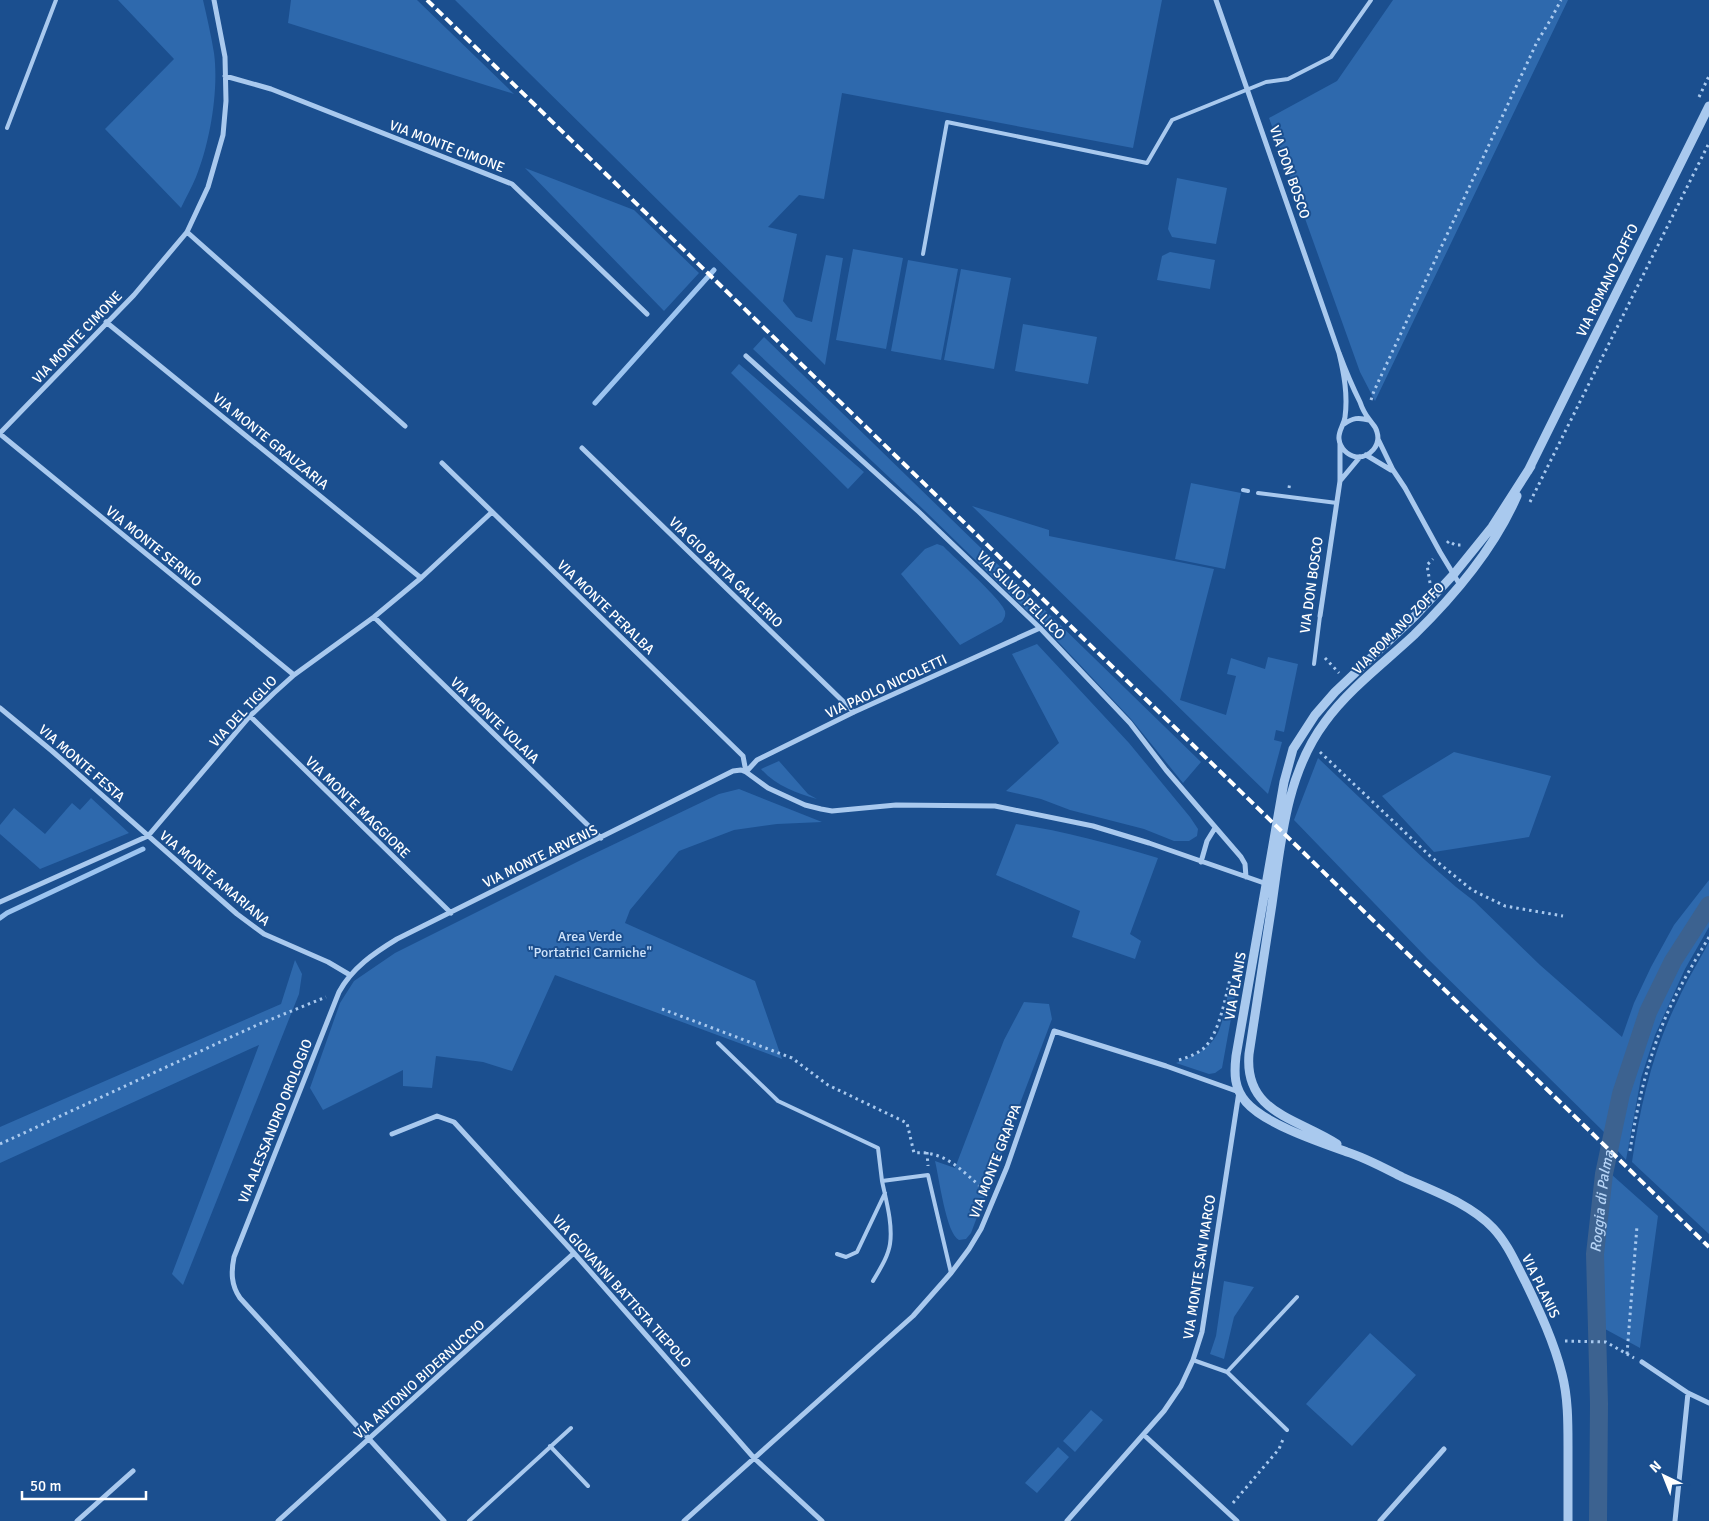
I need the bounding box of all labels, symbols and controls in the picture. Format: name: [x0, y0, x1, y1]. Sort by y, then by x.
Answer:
street label: VIA MONTE CIMONE: [387, 117, 507, 176]
street label: VIA DON BOSCO: [1266, 123, 1313, 221]
street label: VIA ROMANO ZOFFO: [1573, 221, 1642, 339]
street label: VIA MONTE CIMONE: [29, 287, 126, 387]
street label: VIA MONTE GRAUZARIA: [209, 389, 332, 494]
street label: VIA MONTE SERNIO: [102, 502, 205, 590]
street label: VIA GIO BATTA GALLERIO: [665, 513, 786, 631]
street label: VIA DON BOSCO: [1296, 536, 1327, 635]
street label: VIA SILVIO PELLICO: [973, 548, 1068, 643]
street label: VIA MONTE PERALBA: [553, 557, 658, 658]
street label: VIA ROMANO ZOFFO: [1349, 579, 1448, 678]
street label: VIA PAOLO NICOLETTI: [823, 651, 950, 722]
street label: VIA DEL TIGLIO: [206, 672, 281, 751]
street label: VIA MONTE VOLAIA: [447, 674, 543, 767]
street label: VIA MONTE FESTA: [35, 721, 129, 806]
street label: VIA MONTE MAGGIORE: [302, 753, 414, 862]
street label: VIA MONTE ARVENIS: [480, 821, 601, 892]
street label: VIA MONTE AMARIANA: [156, 827, 274, 930]
park label: Area Verde "Portatrici Carniche": [528, 928, 652, 961]
street label: VIA PLANIS: [1221, 950, 1250, 1021]
street label: VIA ALESSANDRO OROLOGIO: [235, 1037, 316, 1206]
street label: VIA MONTE GRAPPA: [966, 1101, 1025, 1221]
water label: Roggia di Palma: [1586, 1149, 1618, 1253]
street label: VIA MONTE SAN MARCO: [1180, 1194, 1219, 1341]
street label: VIA GIOVANNI BATTISTA TIEPOLO: [548, 1211, 695, 1371]
street label: VIA PLANIS: [1518, 1252, 1563, 1321]
street label: VIA ANTONIO BIDERNUCCIO: [350, 1316, 488, 1443]
north arrow: [1639, 1451, 1689, 1501]
text: N: [1646, 1457, 1665, 1476]
scale bar: [22, 1468, 146, 1500]
text: 50 m: [30, 1477, 61, 1495]

